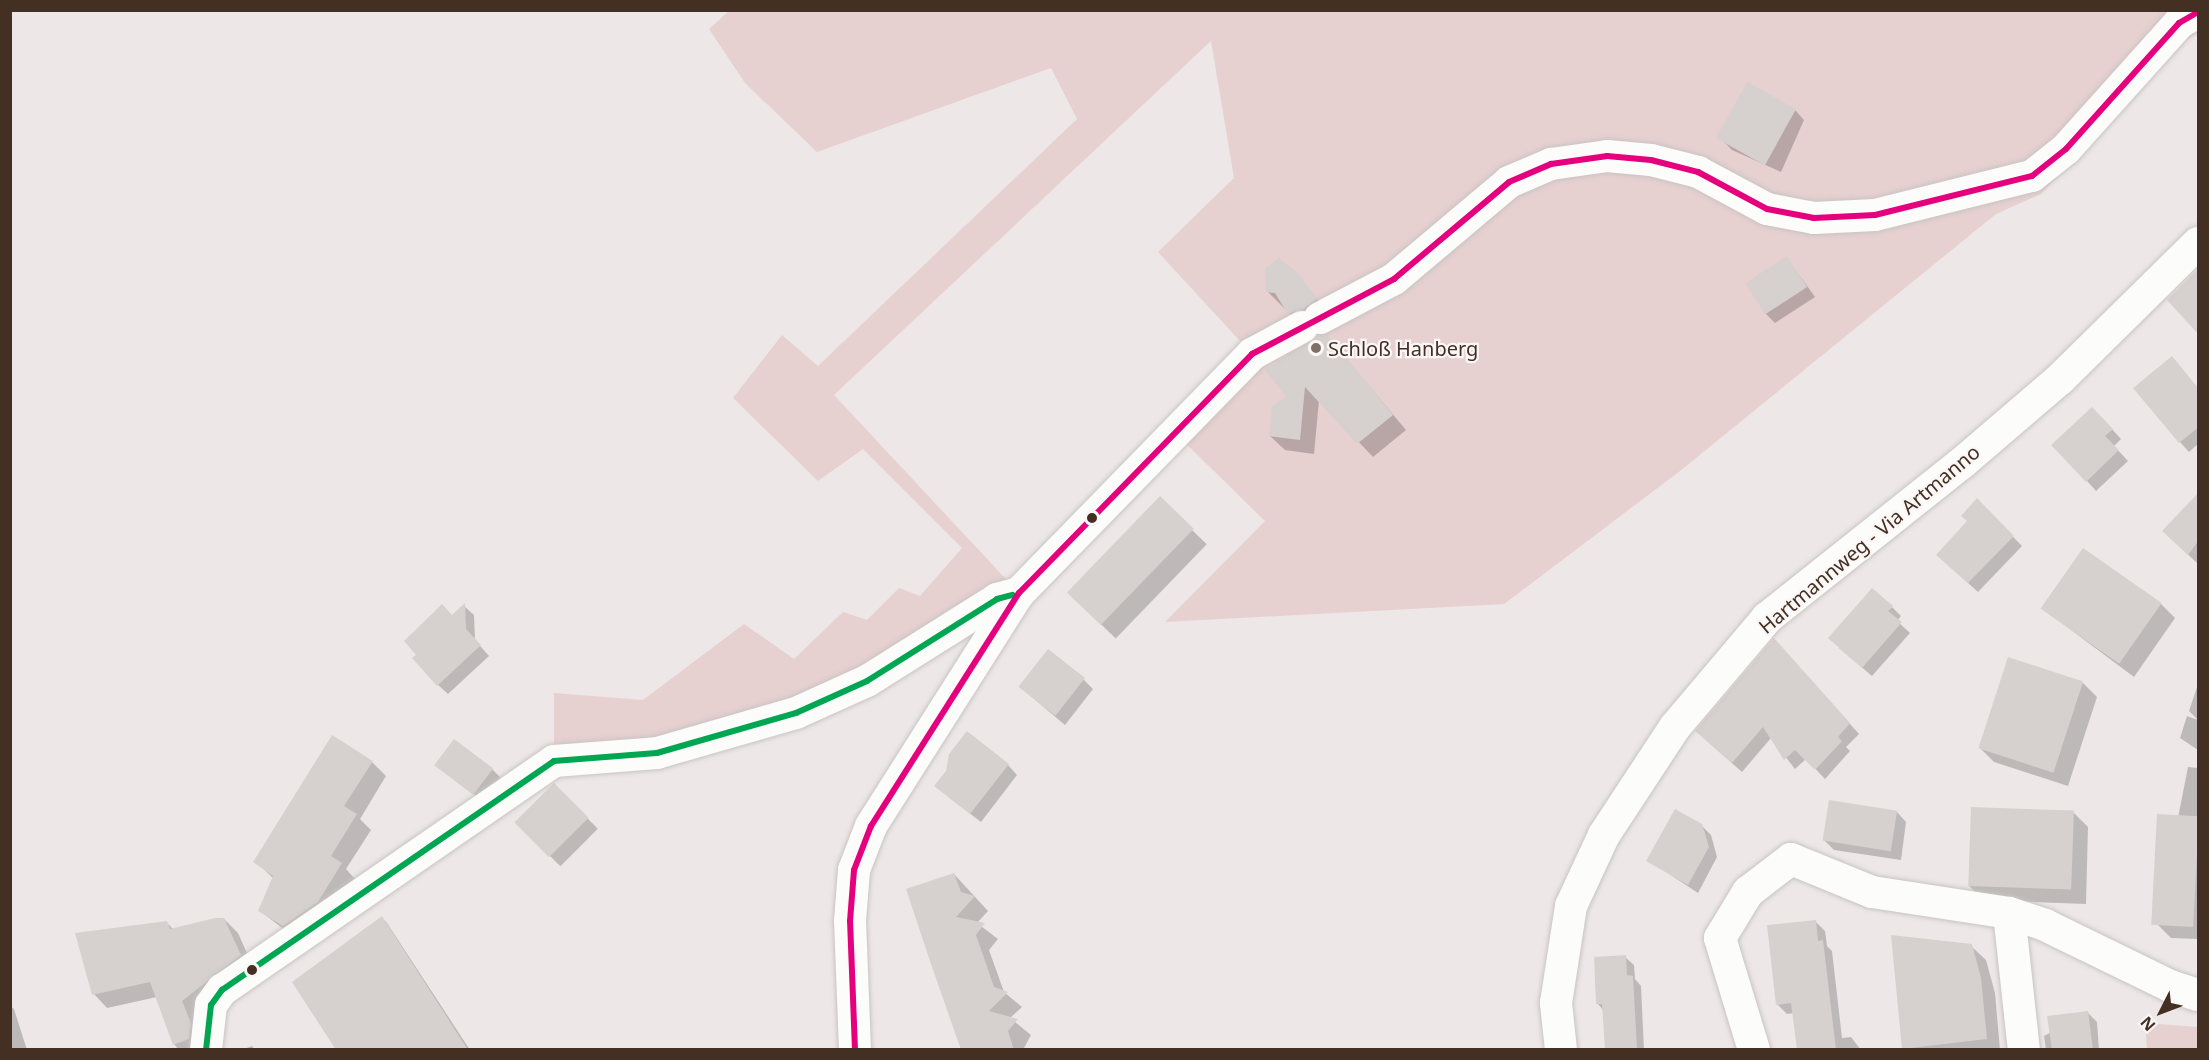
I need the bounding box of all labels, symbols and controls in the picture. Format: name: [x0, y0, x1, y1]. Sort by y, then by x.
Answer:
place label: Schloß Hanberg: [1328, 336, 1478, 360]
marker: Schloß Hanberg: [1309, 341, 1323, 355]
street label: Hartmannweg - Via Artmanno: [1754, 440, 1984, 638]
unlabelled marker: [1086, 512, 1098, 524]
unlabelled marker: [246, 964, 258, 976]
north arrow: [2131, 982, 2191, 1042]
text: N: [2135, 1012, 2160, 1036]

